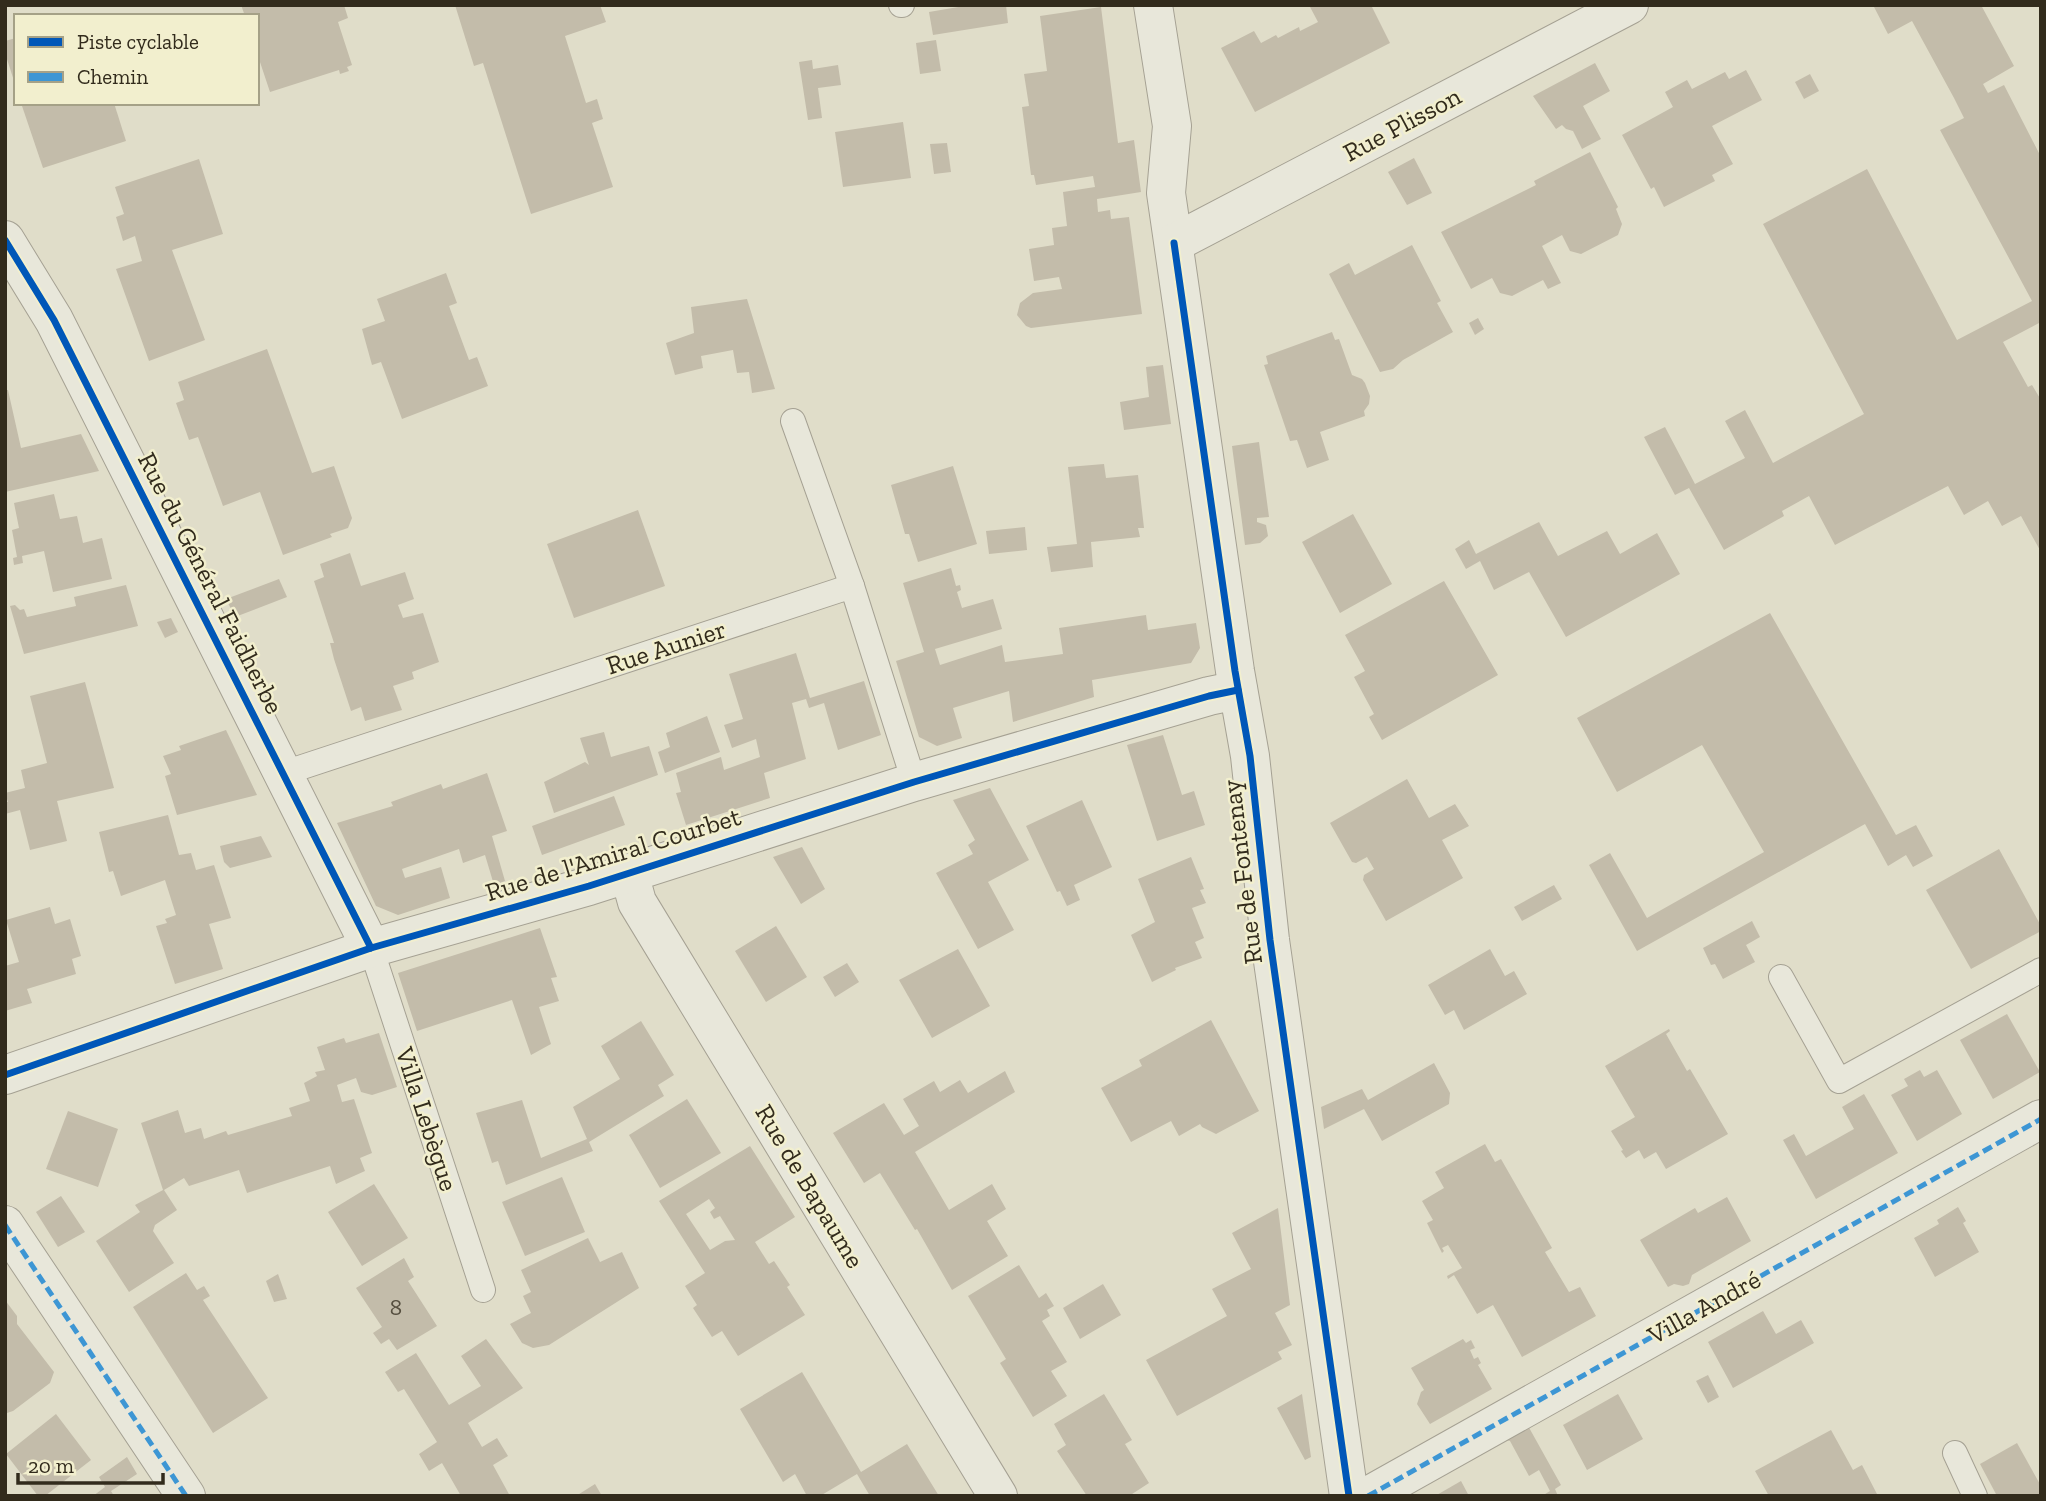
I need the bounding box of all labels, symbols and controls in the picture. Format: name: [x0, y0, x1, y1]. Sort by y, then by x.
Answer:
legend: [14, 14, 259, 105]
text: Piste cyclable: [77, 29, 199, 54]
text: Chemin: [77, 64, 148, 89]
street label: Rue Plisson: [1338, 80, 1466, 168]
street label: Rue du Général Faidherbe: [131, 447, 291, 719]
street label: Rue Aunier: [602, 613, 730, 681]
street label: Rue de Fontenay: [1215, 777, 1269, 966]
street label: Rue de l'Amiral Courbet: [481, 800, 745, 908]
street label: Villa Lebègue: [388, 1042, 465, 1195]
street label: Rue de Bapaume: [749, 1098, 871, 1274]
street label: Villa André: [1641, 1263, 1766, 1352]
house number: 8: [390, 1293, 402, 1321]
scale bar: [18, 1442, 163, 1486]
text: 20 m: [28, 1453, 74, 1478]

